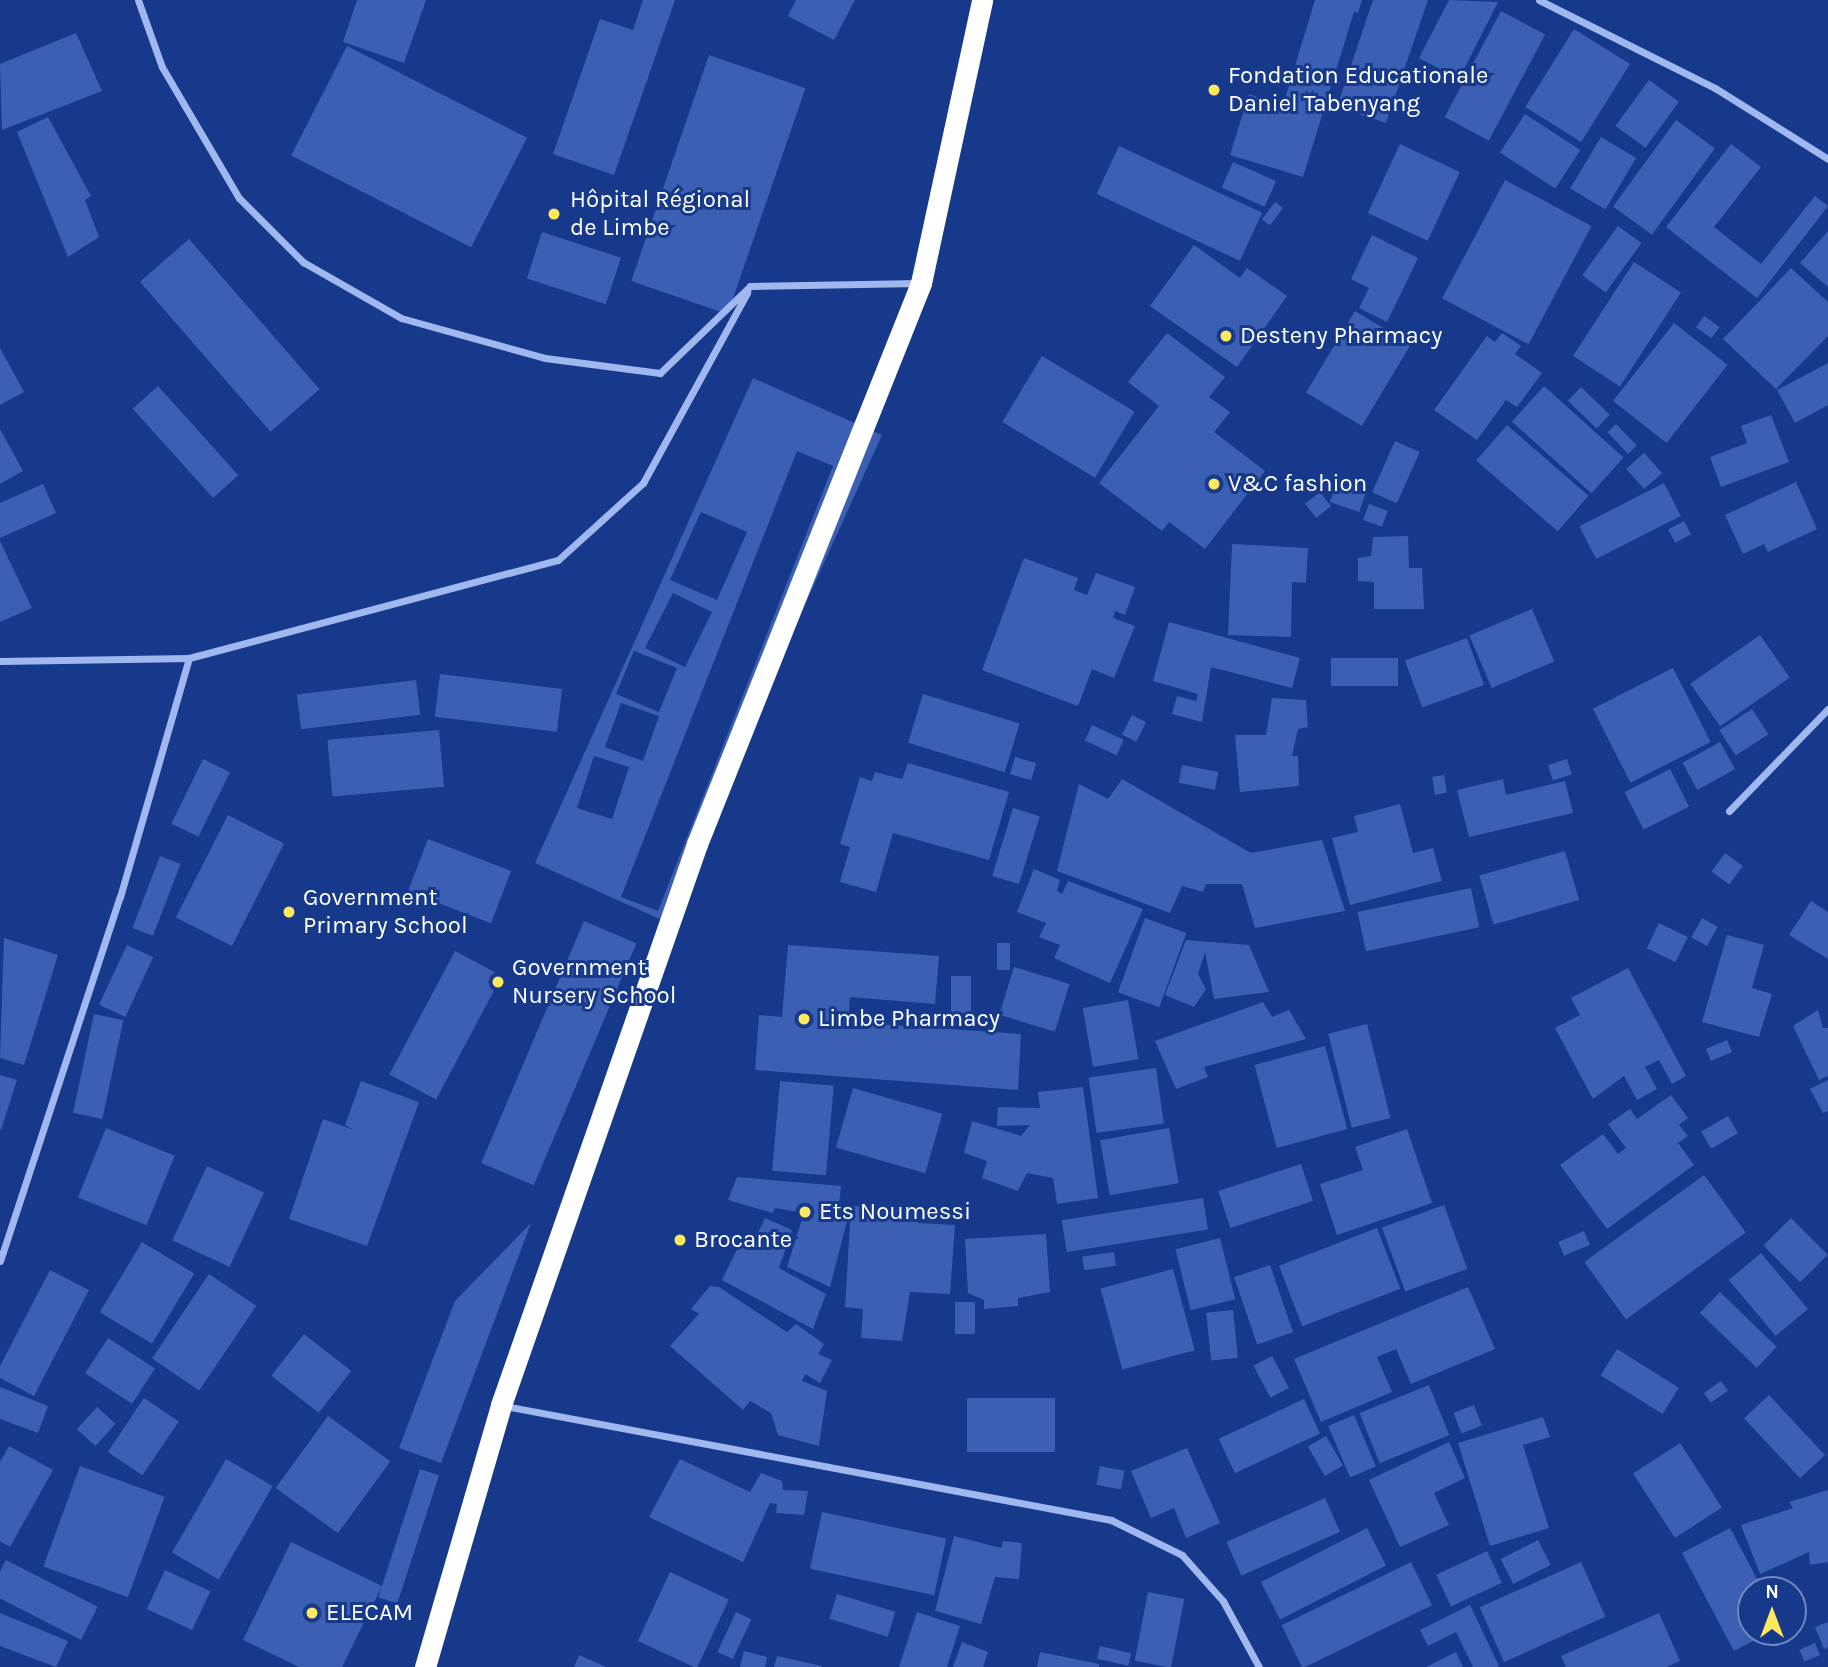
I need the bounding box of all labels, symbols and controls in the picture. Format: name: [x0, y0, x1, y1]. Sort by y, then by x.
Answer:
place label: Fondation Educationale Daniel Tabenyang: [1228, 62, 1488, 118]
marker: Fondation Educationale Daniel Tabenyang: [1206, 82, 1222, 98]
place label: Hôpital Régional de Limbe: [570, 186, 750, 242]
marker: Hôpital Régional de Limbe: [544, 204, 564, 224]
place label: Desteny Pharmacy: [1240, 322, 1442, 350]
marker: Desteny Pharmacy: [1218, 328, 1234, 344]
place label: V&C fashion: [1228, 470, 1367, 498]
marker: V&C fashion: [1206, 476, 1222, 492]
place label: Government Primary School: [303, 884, 468, 940]
marker: Government Primary School: [281, 904, 297, 920]
place label: Government Nursery School: [512, 954, 676, 1010]
marker: Government Nursery School: [490, 974, 506, 990]
place label: Limbe Pharmacy: [818, 1005, 1000, 1033]
marker: Limbe Pharmacy: [796, 1011, 812, 1027]
place label: Ets Noumessi: [819, 1198, 971, 1226]
marker: Ets Noumessi: [797, 1204, 813, 1220]
place label: Brocante: [694, 1226, 792, 1254]
marker: Brocante: [672, 1232, 688, 1248]
north arrow: [1737, 1576, 1807, 1646]
text: N: [1765, 1581, 1779, 1603]
place label: ELECAM: [326, 1599, 413, 1627]
marker: ELECAM: [304, 1605, 320, 1621]

